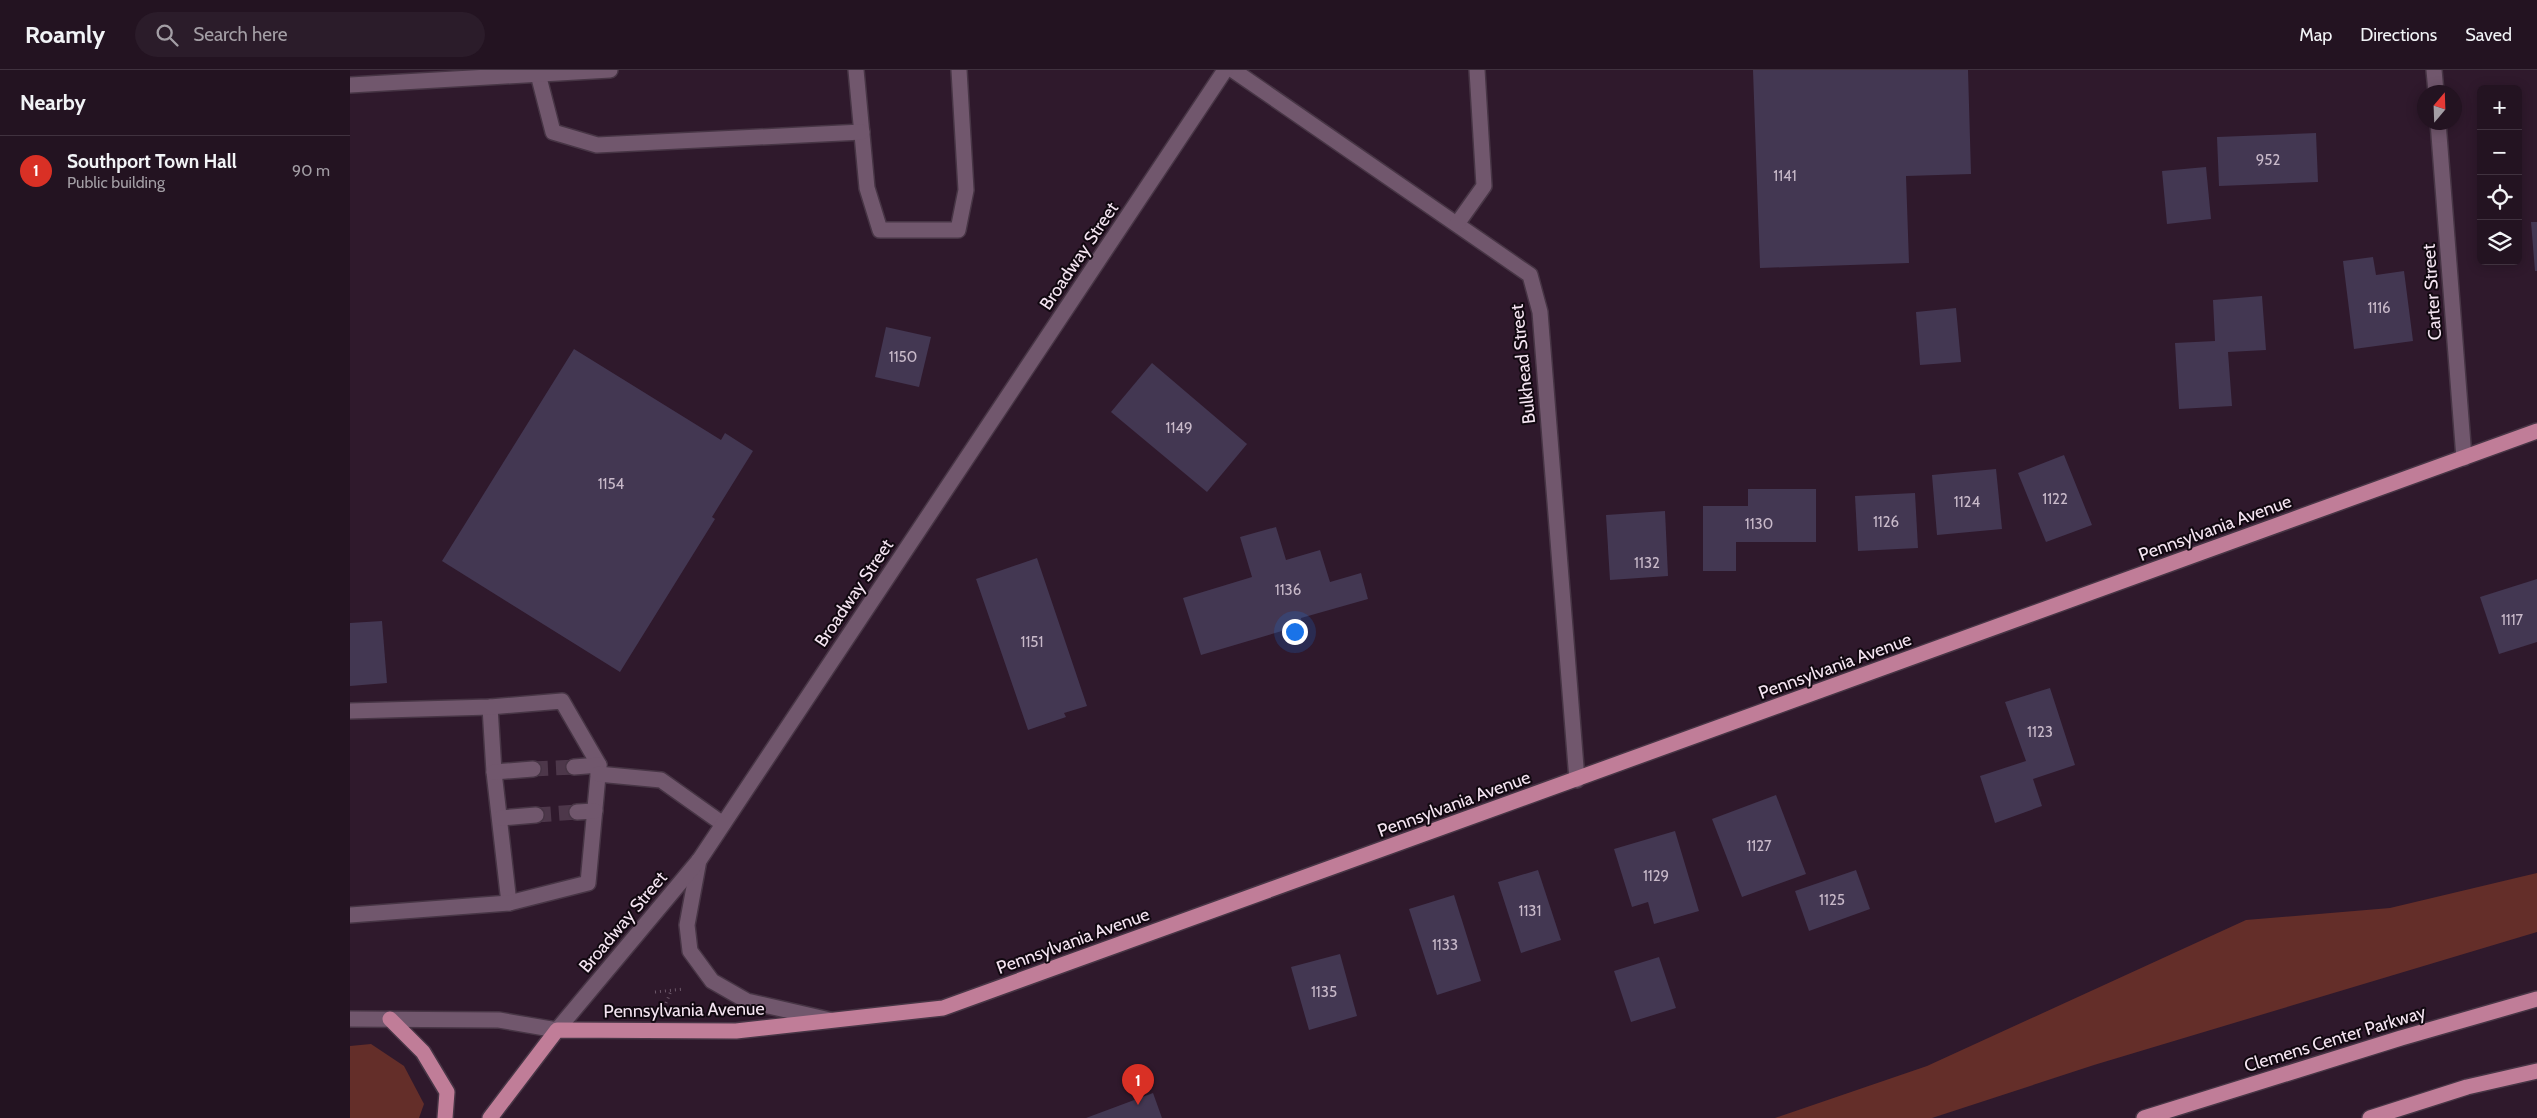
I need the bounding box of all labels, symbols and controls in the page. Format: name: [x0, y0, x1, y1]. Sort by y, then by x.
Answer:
search box: [135, 12, 485, 57]
text: Roamly: [25, 20, 105, 49]
icon: search: [153, 21, 181, 49]
text: Search here: [193, 23, 288, 46]
text: Map: [2299, 24, 2332, 46]
text: Directions: [2360, 24, 2437, 46]
text: Saved: [2465, 24, 2512, 46]
north arrow: [2417, 85, 2462, 130]
map controls: [2477, 85, 2522, 265]
button: +: [2477, 85, 2522, 130]
text: Nearby: [20, 90, 86, 115]
button: −: [2477, 130, 2522, 175]
text: Southport Town Hall: [67, 150, 237, 173]
house number: 952: [2256, 151, 2280, 169]
text: 1: [33, 161, 39, 180]
text: 90 m: [292, 161, 330, 180]
house number: 1141: [1773, 167, 1797, 185]
text: Public building: [67, 173, 165, 192]
button: locate: [2477, 175, 2522, 220]
street label: Broadway Street: [1035, 198, 1123, 314]
button: layers: [2477, 220, 2522, 265]
street label: Carter Street: [2418, 243, 2446, 341]
house number: 1116: [2367, 299, 2391, 317]
street label: Bulkhead Street: [1506, 303, 1540, 425]
house number: 1150: [889, 348, 917, 366]
house number: 1149: [1166, 419, 1192, 437]
house number: 1154: [598, 475, 625, 493]
house number: 1122: [2042, 490, 2068, 508]
street label: Pennsylvania Avenue: [2136, 490, 2294, 566]
house number: 1124: [1954, 493, 1980, 511]
house number: 1126: [1873, 513, 1899, 531]
house number: 1130: [1745, 515, 1773, 533]
street label: Broadway Street: [810, 535, 898, 651]
house number: 1132: [1634, 554, 1660, 572]
house number: 1136: [1275, 581, 1301, 599]
house number: 1117: [2501, 611, 2524, 629]
your location: [1282, 619, 1308, 645]
street label: Pennsylvania Avenue: [1756, 628, 1914, 704]
house number: 1151: [1021, 633, 1043, 651]
house number: 1123: [2027, 723, 2053, 741]
street label: Pennsylvania Avenue: [1375, 766, 1533, 842]
house number: 1127: [1746, 837, 1772, 855]
street label: Broadway Street: [574, 867, 672, 977]
house number: 1129: [1643, 867, 1669, 885]
house number: 1125: [1819, 891, 1845, 909]
house number: 1131: [1519, 902, 1541, 920]
street label: Pennsylvania Avenue: [994, 903, 1152, 979]
house number: 1133: [1432, 936, 1458, 954]
house number: 1135: [1311, 983, 1337, 1001]
street label: Pennsylvania Avenue: [603, 998, 765, 1022]
street label: Clemens Center Parkway: [2242, 1001, 2428, 1077]
pin: 1: [1122, 1064, 1154, 1105]

